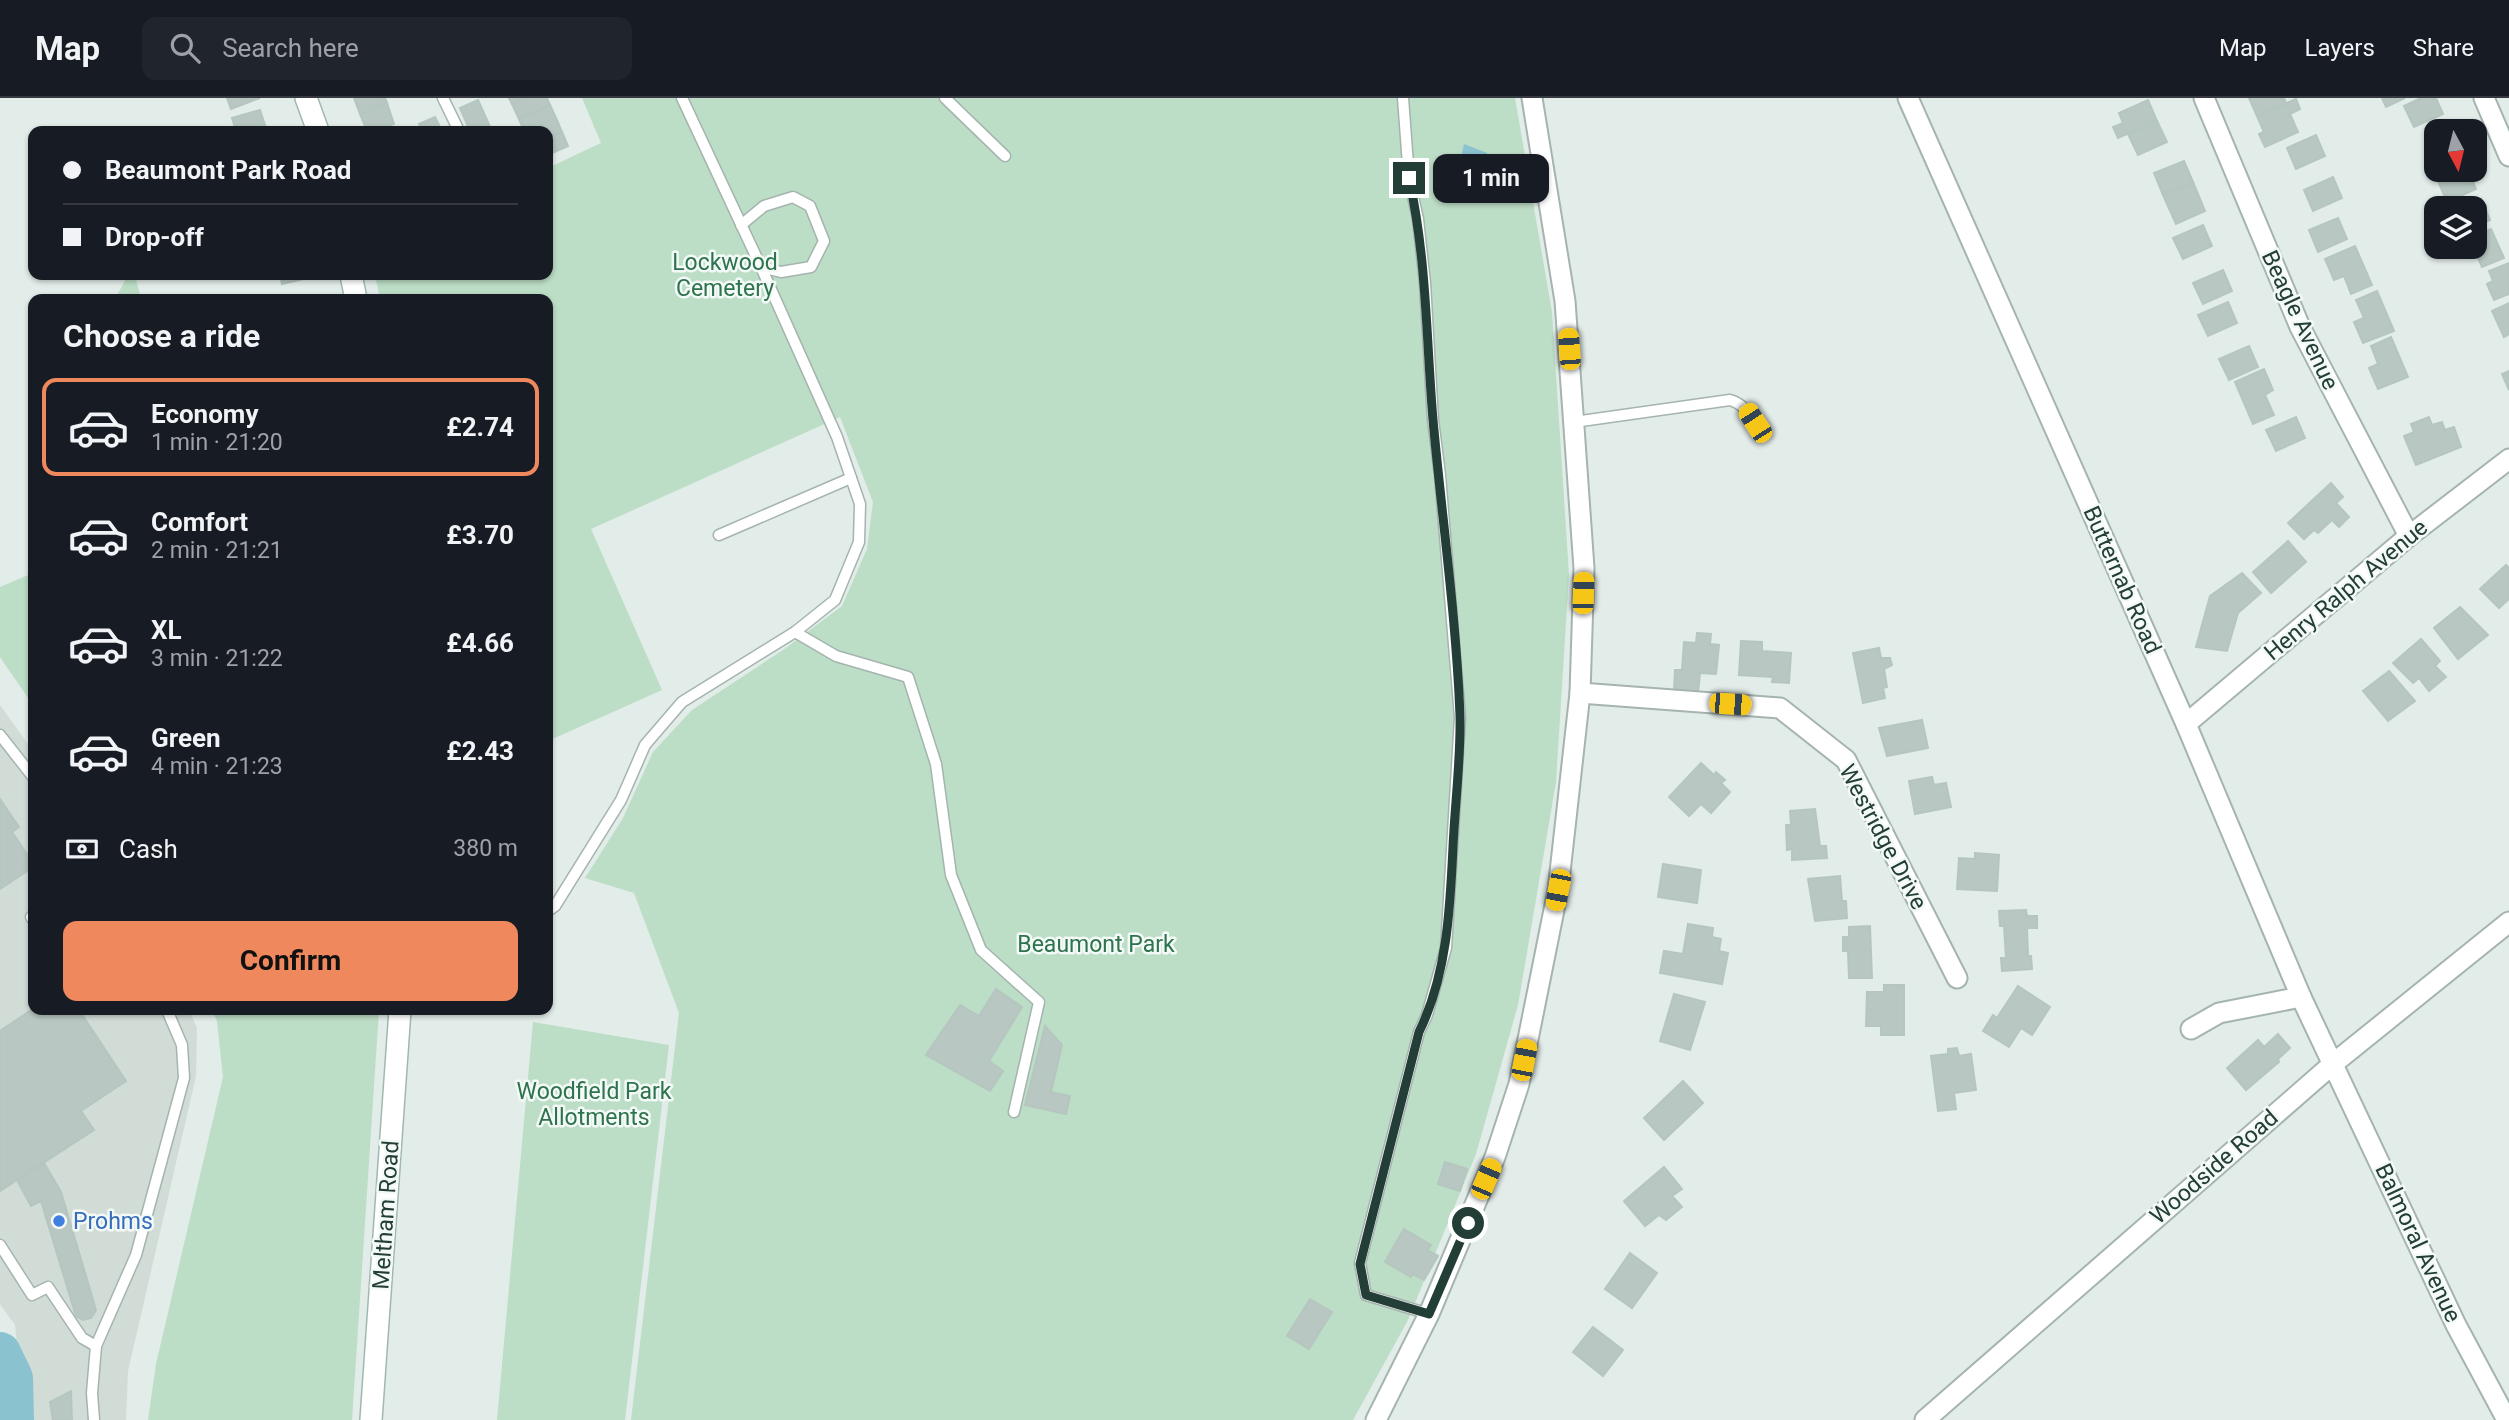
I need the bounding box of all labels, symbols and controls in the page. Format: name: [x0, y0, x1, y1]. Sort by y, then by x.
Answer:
search box: [142, 17, 632, 80]
text: Map: [35, 29, 100, 68]
icon: search: [166, 29, 204, 67]
text: Search here: [222, 33, 359, 63]
text: Map: [2219, 34, 2267, 62]
text: Layers: [2305, 34, 2375, 62]
text: Share: [2413, 34, 2474, 62]
north arrow: [2424, 119, 2487, 182]
map controls: [2424, 119, 2487, 259]
callout: 1 min: [1434, 154, 1549, 202]
text: Beaumont Park Road: [105, 155, 351, 185]
route end: [1393, 162, 1425, 194]
text: 1 min: [1462, 165, 1520, 192]
button: layers: [2424, 196, 2487, 259]
text: Drop-off: [105, 222, 204, 252]
street label: Beagle Avenue: [2256, 246, 2344, 394]
park label: Lockwood Cemetery: [672, 249, 778, 302]
text: Choose a ride: [63, 317, 260, 355]
car: [1558, 327, 1581, 371]
icon: car: [67, 396, 130, 459]
text: Economy: [151, 399, 258, 429]
car: [1735, 400, 1776, 446]
text: £2.74: [446, 412, 514, 442]
text: 1 min · 21:20: [151, 429, 283, 456]
street label: Butternab Road: [2077, 502, 2167, 658]
icon: car: [67, 504, 130, 567]
text: Comfort: [151, 507, 248, 537]
street label: Henry Ralph Avenue: [2259, 514, 2433, 666]
text: £3.70: [446, 520, 514, 550]
text: 2 min · 21:21: [151, 537, 283, 564]
car: [1572, 572, 1595, 614]
icon: car: [67, 612, 130, 675]
text: XL: [151, 615, 182, 645]
text: £4.66: [446, 628, 514, 658]
text: 3 min · 21:22: [151, 645, 283, 672]
car: [1709, 692, 1752, 716]
icon: car: [67, 720, 130, 783]
text: Green: [151, 723, 221, 753]
text: £2.43: [446, 736, 514, 766]
text: 4 min · 21:23: [151, 753, 283, 780]
street label: Westridge Drive: [1833, 760, 1933, 914]
icon: cash: [63, 830, 101, 868]
text: Cash: [119, 834, 178, 864]
text: 380 m: [453, 835, 518, 862]
car: [1544, 867, 1573, 913]
button: Confirm: [63, 921, 518, 1001]
park label: Beaumont Park: [1017, 931, 1175, 958]
car: [1510, 1037, 1539, 1083]
park label: Woodfield Park Allotments: [517, 1078, 672, 1131]
street label: Woodside Road: [2145, 1104, 2283, 1230]
street label: Meltham Road: [367, 1140, 405, 1290]
car: [1469, 1156, 1504, 1202]
street label: Balmoral Avenue: [2369, 1159, 2467, 1327]
route start: [1452, 1207, 1484, 1239]
place label: Prohms: [73, 1208, 153, 1235]
marker: Prohms: [51, 1213, 67, 1229]

